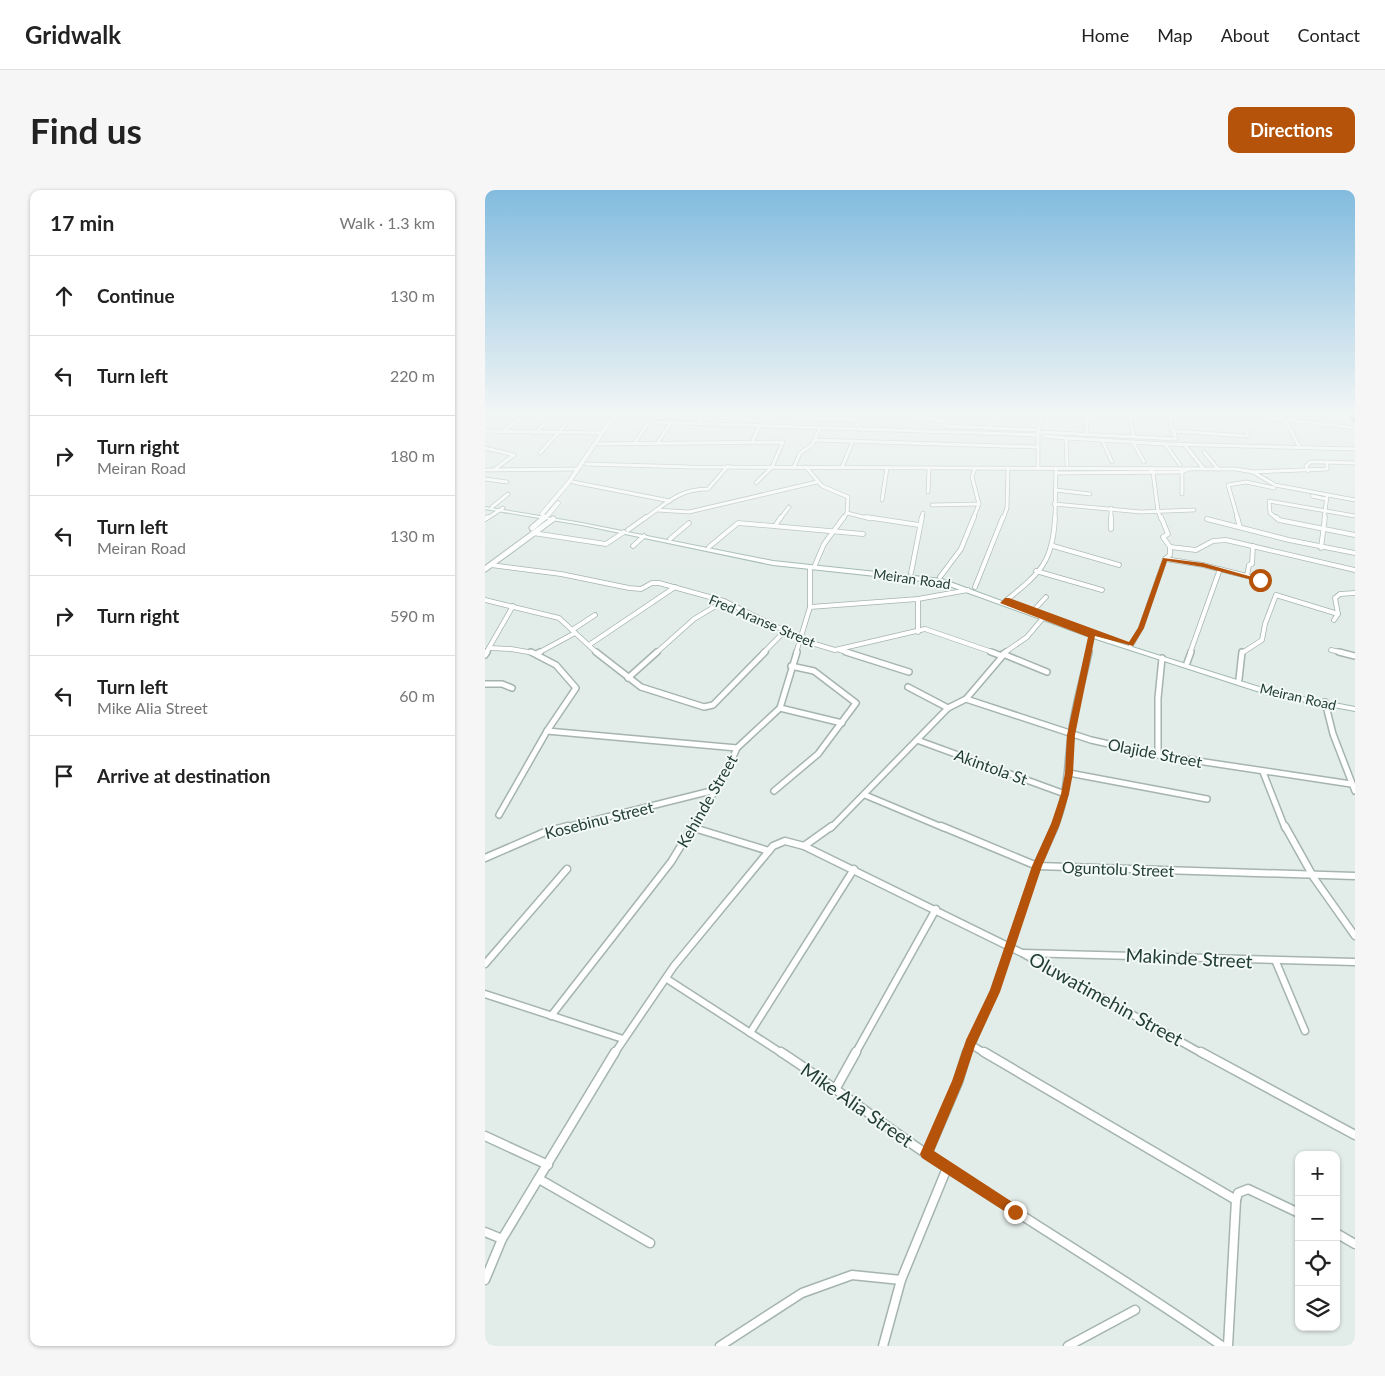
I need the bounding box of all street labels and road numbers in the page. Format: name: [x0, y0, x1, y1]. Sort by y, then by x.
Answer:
street label: Meiran Road: [872, 565, 952, 592]
street label: Fred Aranse Street: [707, 591, 818, 651]
street label: Meiran Road: [1258, 679, 1338, 714]
street label: Olajide Street: [1106, 734, 1204, 771]
street label: Akintola St: [952, 745, 1030, 789]
street label: Kehinde Street: [672, 751, 741, 850]
street label: Kosebinu Street: [543, 797, 655, 842]
street label: Oguntolu Street: [1062, 857, 1175, 880]
street label: Makinde Street: [1125, 943, 1253, 972]
street label: Oluwatimehin Street: [1025, 947, 1187, 1050]
street label: Mike Alia Street: [797, 1057, 918, 1152]

